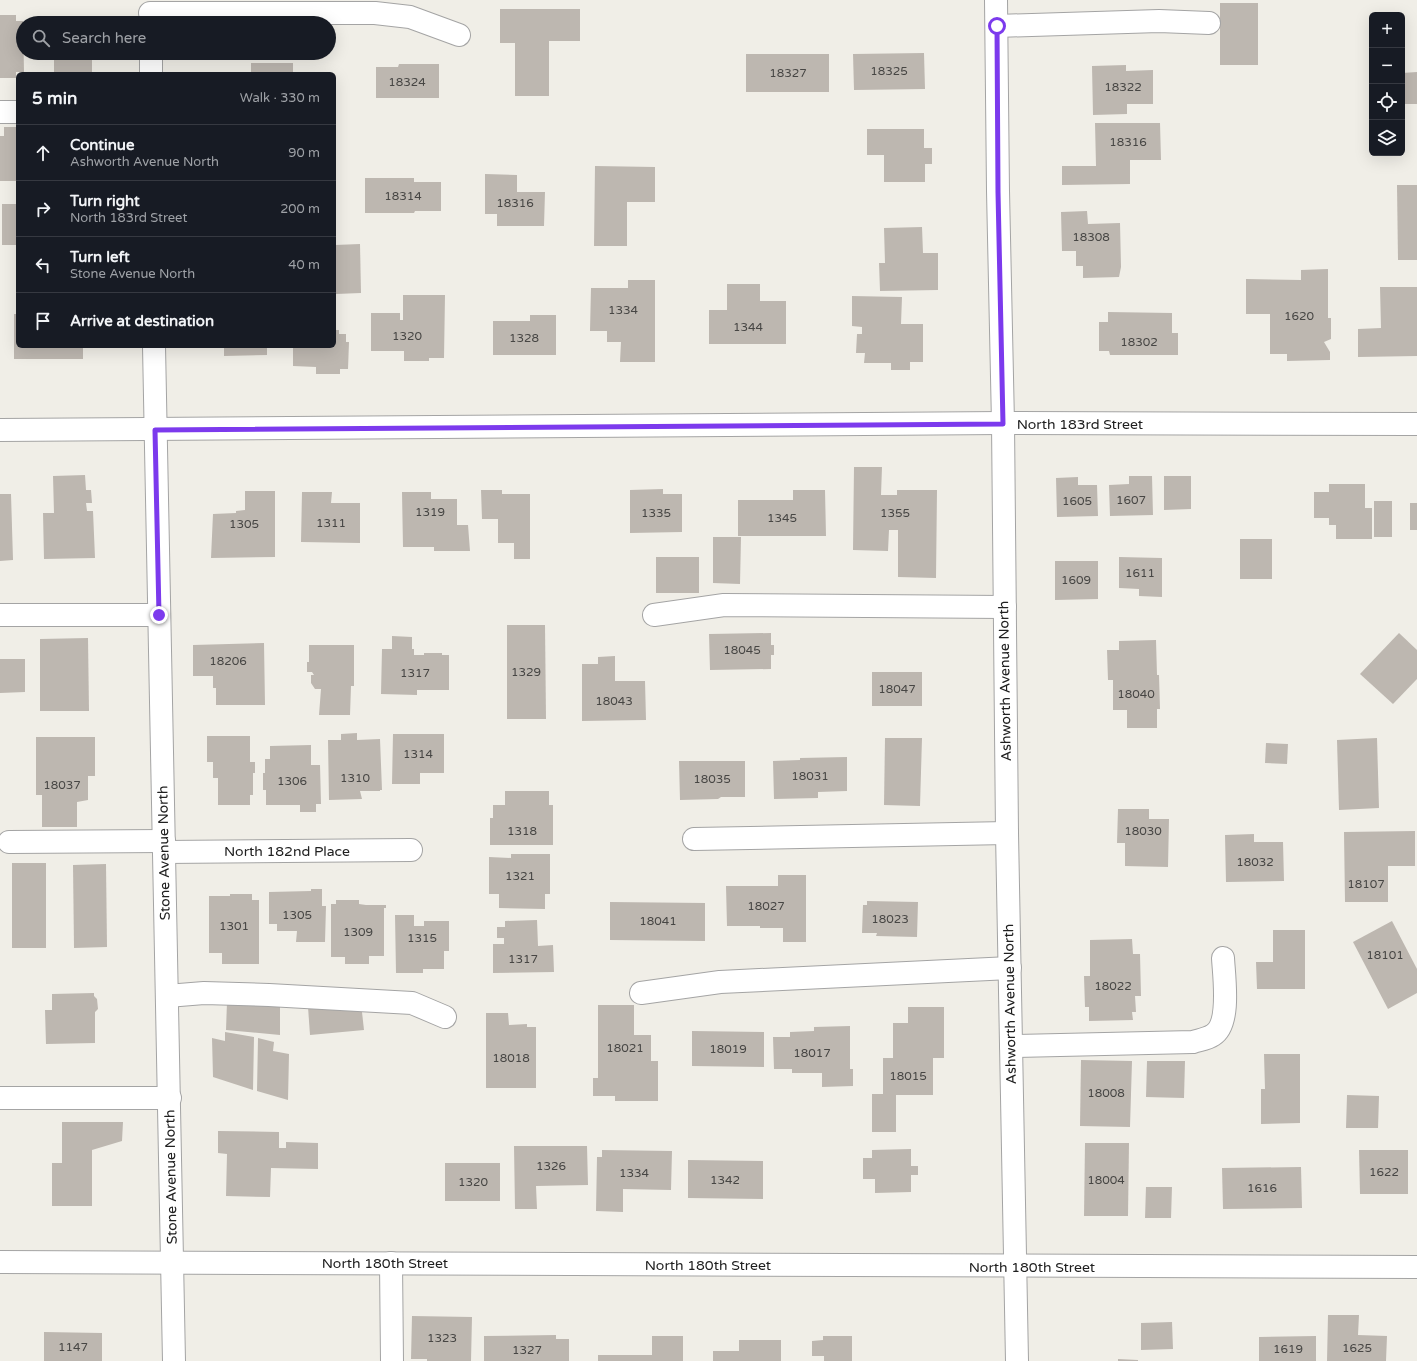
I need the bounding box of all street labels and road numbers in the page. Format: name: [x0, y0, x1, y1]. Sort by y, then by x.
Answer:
street label: North 183rd Street: [1017, 416, 1144, 433]
street label: Ashworth Avenue North: [995, 601, 1015, 761]
street label: Stone Avenue North: [154, 786, 174, 920]
street label: North 182nd Place: [224, 843, 350, 860]
street label: Ashworth Avenue North: [1000, 924, 1020, 1084]
street label: Stone Avenue North: [161, 1110, 181, 1244]
street label: North 180th Street: [322, 1255, 449, 1272]
street label: North 180th Street: [645, 1257, 772, 1274]
street label: North 180th Street: [969, 1259, 1096, 1276]

